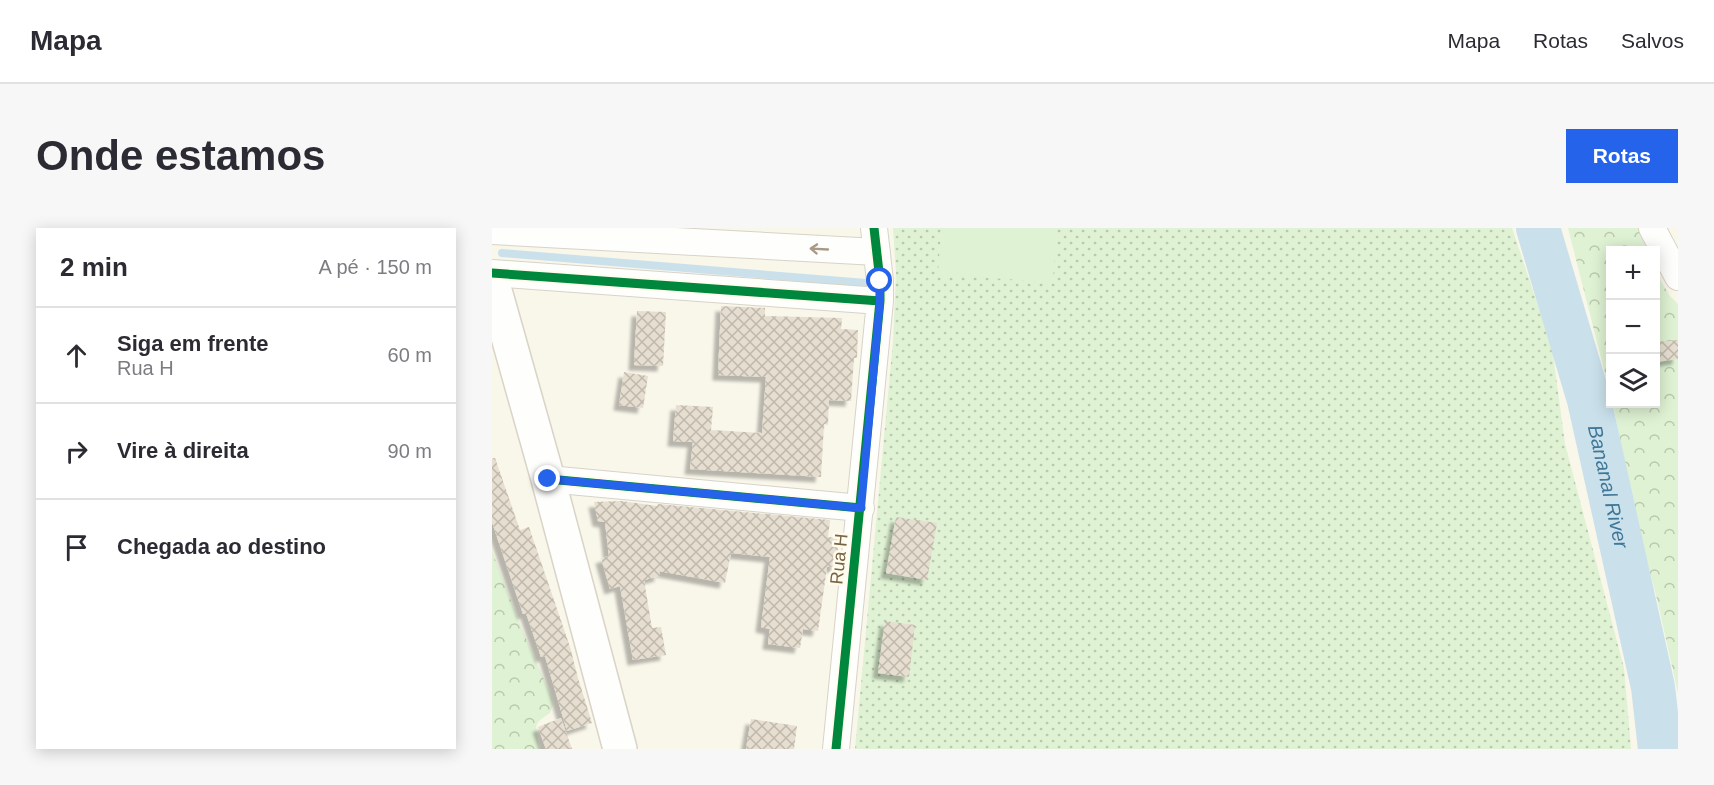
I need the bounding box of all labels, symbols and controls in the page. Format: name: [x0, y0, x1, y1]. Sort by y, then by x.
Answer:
text: Mapa: [30, 25, 102, 56]
text: Mapa: [1448, 29, 1500, 52]
text: Rotas: [1533, 29, 1588, 52]
text: Salvos: [1621, 29, 1684, 52]
button: Rotas: [1566, 129, 1678, 183]
text: Onde estamos: [36, 132, 325, 179]
one-way arrow: [810, 244, 830, 255]
map controls: [1606, 246, 1660, 408]
button: +: [1606, 246, 1660, 300]
text: 2 min: [60, 252, 128, 282]
text: A pé · 150 m: [319, 256, 432, 278]
route start: [866, 267, 892, 293]
button: −: [1606, 300, 1660, 354]
text: Siga em frente: [117, 331, 269, 356]
icon: ahead: [60, 339, 93, 372]
text: 60 m: [388, 344, 432, 366]
button: layers: [1606, 354, 1660, 408]
text: Rua H: [117, 357, 174, 379]
water label: Bananal River: [1584, 423, 1633, 552]
icon: right: [60, 435, 93, 468]
text: Vire à direita: [117, 438, 249, 463]
text: 90 m: [388, 440, 432, 462]
route end: [534, 465, 560, 491]
icon: arrive: [60, 531, 93, 564]
street label: Rua H: [826, 533, 852, 585]
text: Chegada ao destino: [117, 534, 326, 559]

